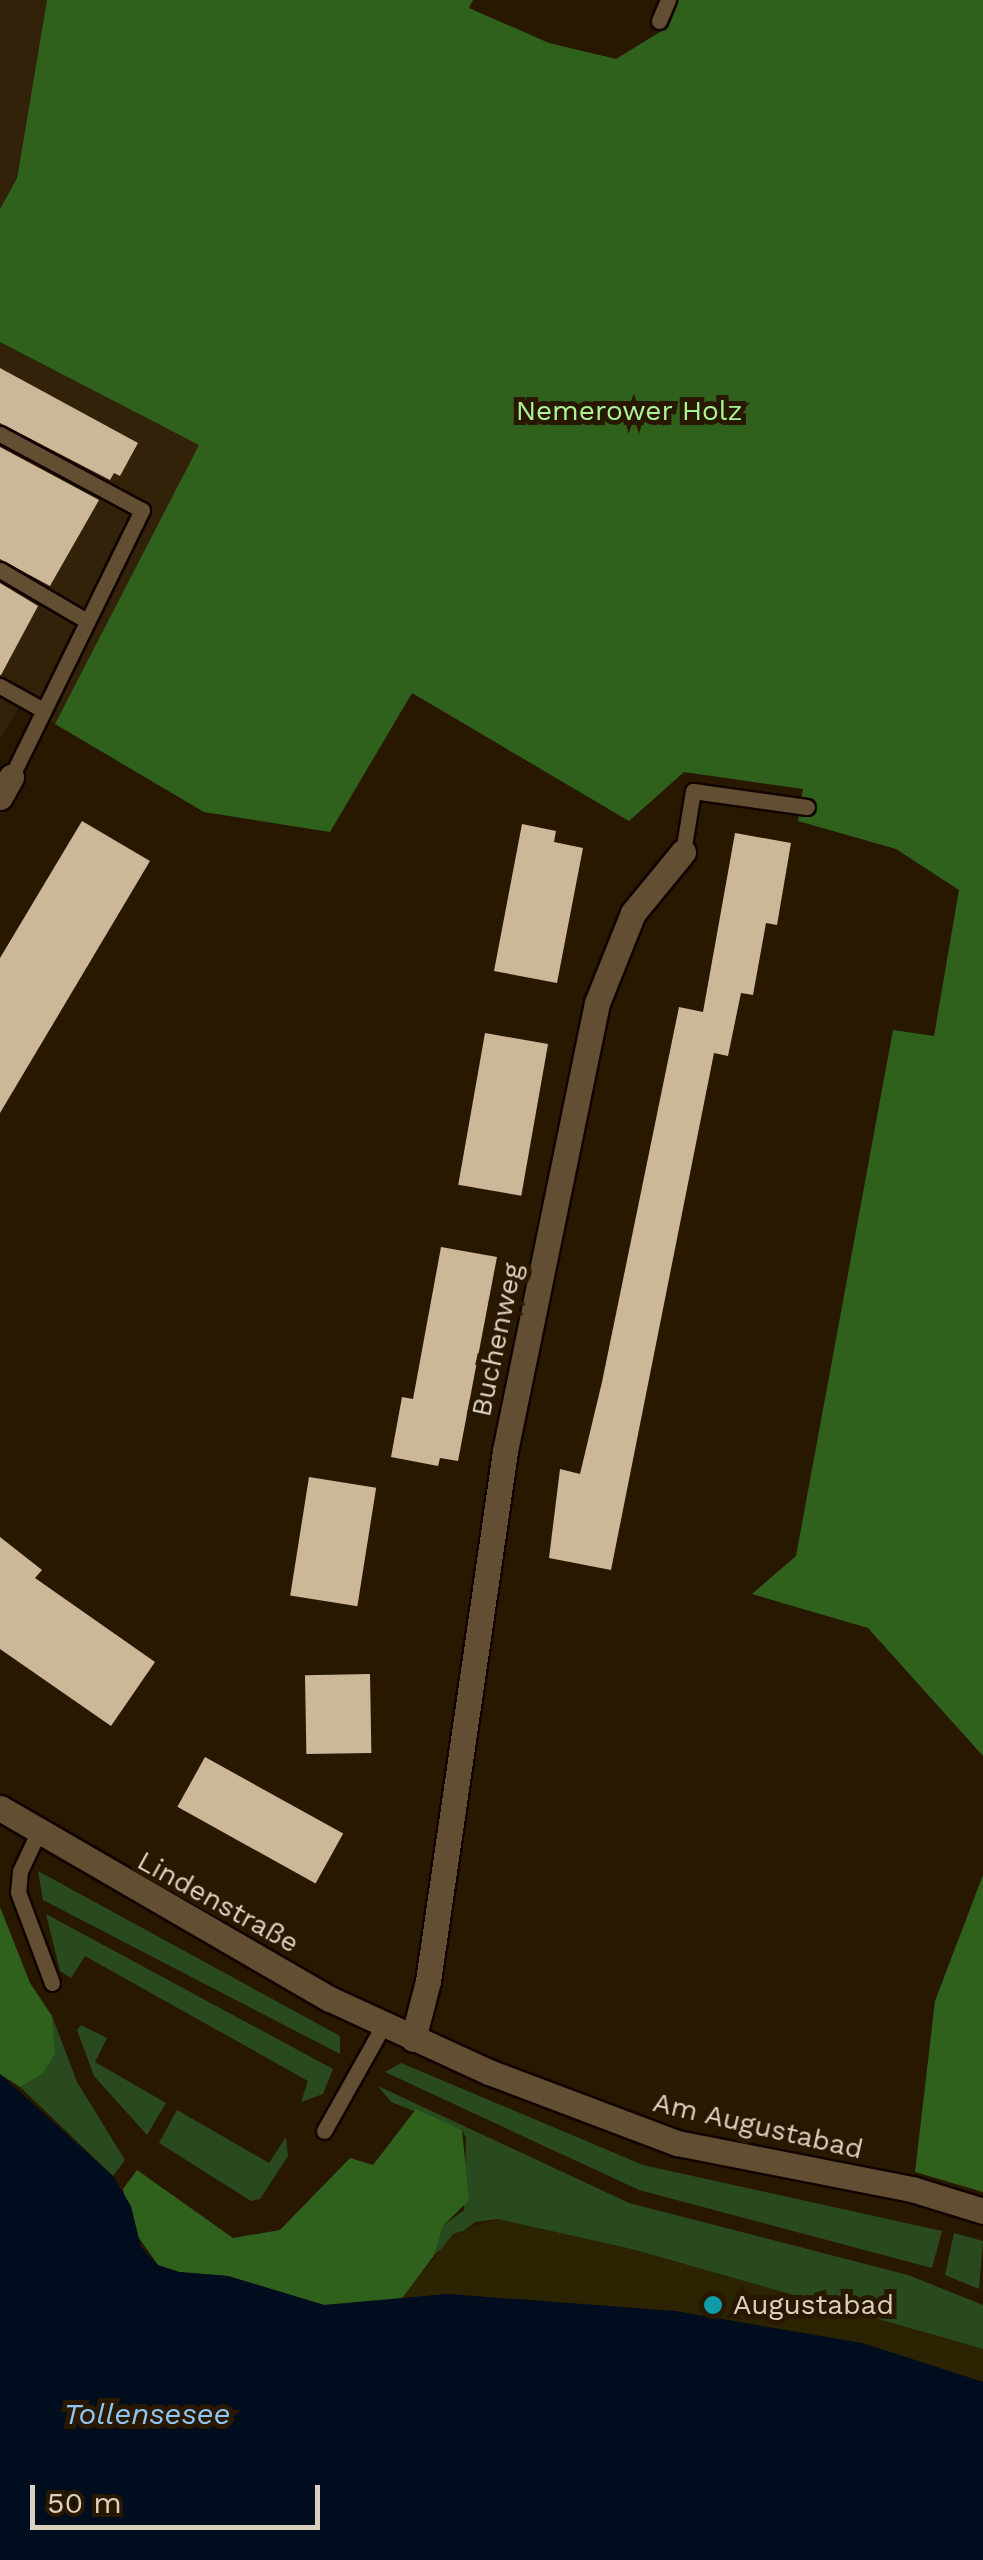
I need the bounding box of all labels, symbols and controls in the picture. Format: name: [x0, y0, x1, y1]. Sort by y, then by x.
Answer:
park label: Nemerower Holz: [515, 394, 743, 428]
street label: Buchenweg: [464, 1260, 530, 1420]
street label: Lindenstraße: [131, 1844, 305, 1960]
street label: Am Augustabad: [649, 2085, 867, 2167]
place label: Augustabad: [733, 2288, 894, 2322]
marker: Augustabad: [702, 2294, 724, 2316]
water label: Tollensesee: [63, 2396, 231, 2432]
scale bar: [35, 2465, 325, 2527]
text: 50 m: [47, 2485, 122, 2520]

